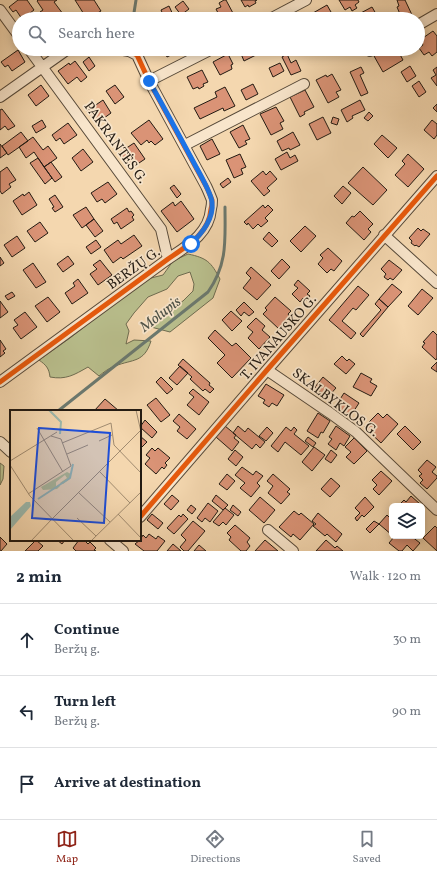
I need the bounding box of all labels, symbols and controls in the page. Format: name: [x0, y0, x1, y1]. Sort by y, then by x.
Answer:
search box: [12, 12, 425, 56]
icon: search: [26, 23, 48, 45]
text: Search here: [58, 24, 135, 45]
route end: [140, 72, 158, 90]
street label: PAKRANTĖS G.: [79, 98, 151, 188]
route start: [182, 235, 200, 253]
street label: BERŽŲ G.: [103, 242, 164, 295]
street label: T. IVANAUSKO G.: [236, 291, 322, 385]
water label: Molupis: [135, 292, 187, 338]
street label: SKALBYKLOS G.: [288, 364, 382, 442]
inset map: [10, 410, 141, 541]
map controls: [389, 503, 425, 539]
button: layers: [389, 503, 425, 539]
text: 2 min: [16, 566, 62, 589]
text: Walk · 120 m: [350, 568, 421, 586]
text: Continue: [54, 620, 119, 641]
icon: ahead: [16, 629, 38, 651]
text: 30 m: [393, 631, 421, 649]
text: Beržų g.: [54, 641, 100, 659]
text: Turn left: [54, 692, 116, 713]
icon: left: [16, 701, 38, 723]
text: 90 m: [392, 703, 421, 721]
text: Beržų g.: [54, 713, 100, 731]
icon: arrive: [16, 773, 38, 795]
text: Arrive at destination: [54, 773, 201, 794]
tab: Map: [56, 828, 78, 867]
tab: Directions: [190, 828, 241, 867]
tab: Saved: [353, 828, 381, 867]

